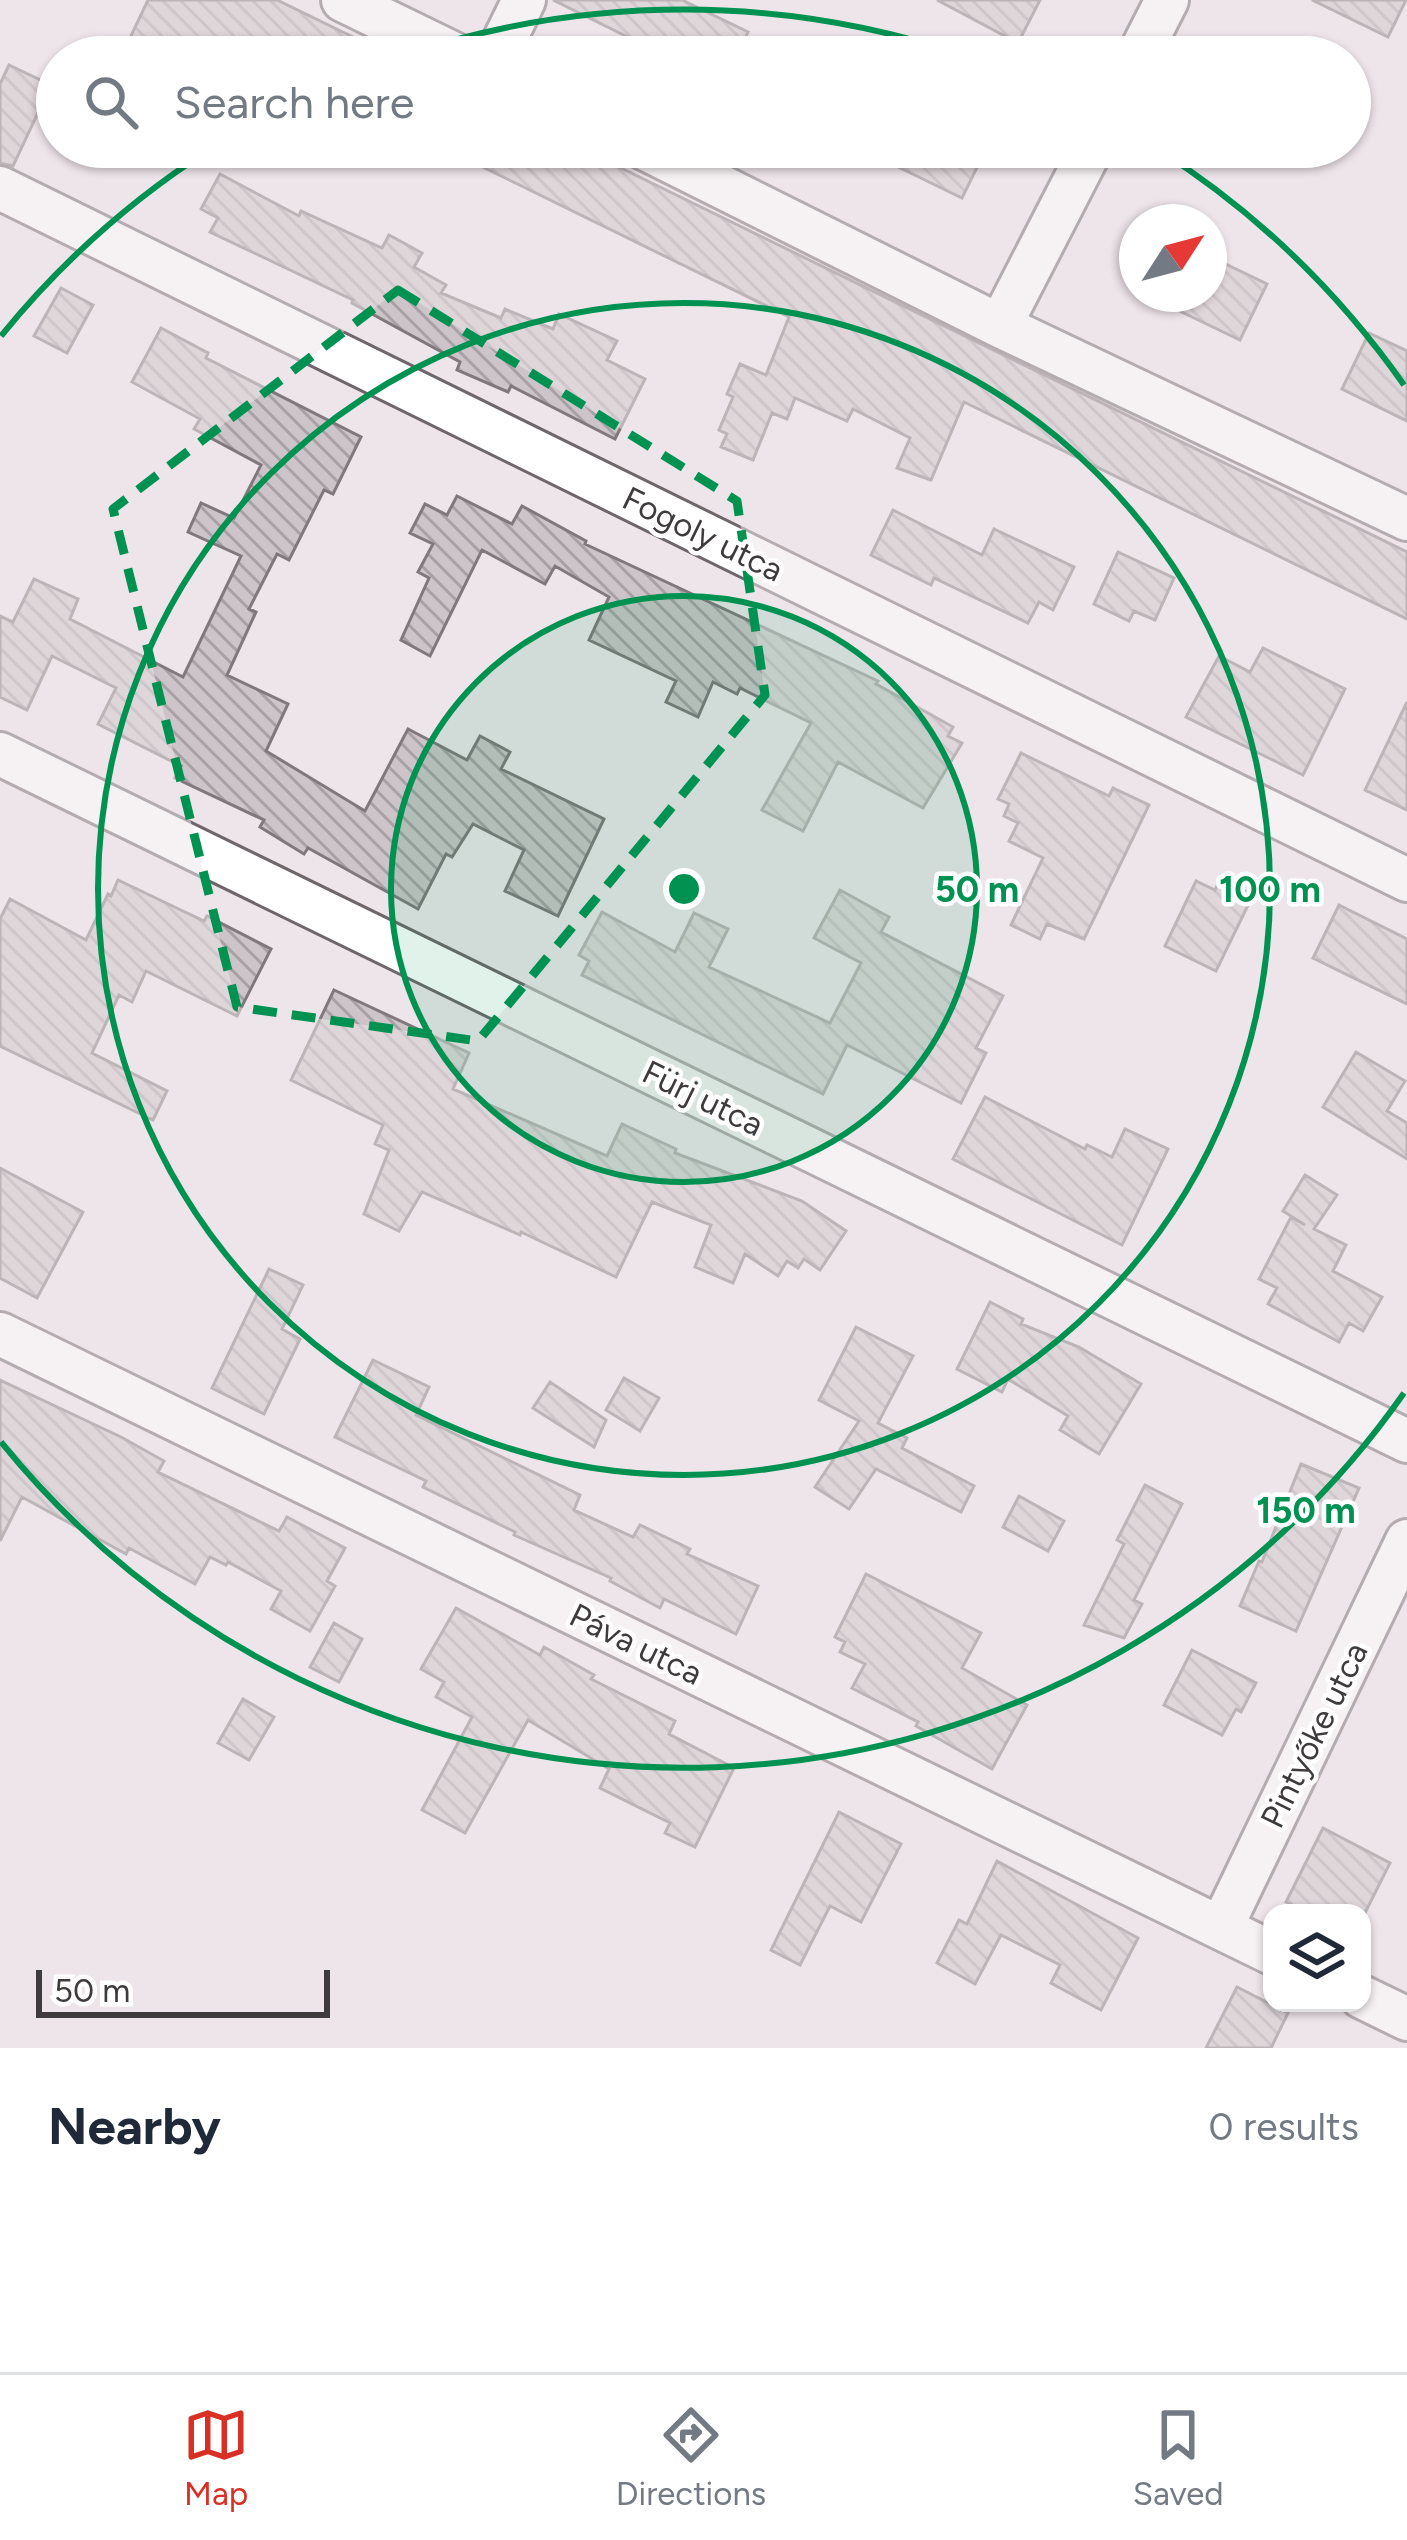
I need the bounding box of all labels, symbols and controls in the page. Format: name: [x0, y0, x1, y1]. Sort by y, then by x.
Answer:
search box: [36, 36, 1371, 168]
icon: search: [78, 69, 144, 135]
text: Search here: [174, 75, 414, 129]
north arrow: [1119, 204, 1227, 312]
street label: Fogoly utca: [616, 478, 790, 590]
centre of rings: [663, 868, 705, 910]
text: 50 m: [935, 868, 1019, 911]
text: 100 m: [1219, 868, 1321, 911]
street label: Fürj utca: [636, 1052, 770, 1144]
text: 150 m: [1256, 1489, 1356, 1532]
street label: Páva utca: [563, 1595, 709, 1693]
street label: Pintyőke utca: [1252, 1636, 1376, 1834]
map controls: [1263, 1904, 1371, 2012]
button: layers: [1263, 1904, 1371, 2012]
scale bar: [36, 1964, 330, 2017]
text: 50 m: [54, 1971, 130, 2010]
text: Nearby: [48, 2096, 221, 2157]
text: 0 results: [1208, 2103, 1359, 2150]
tab: Map: [183, 2402, 249, 2513]
tab: Directions: [616, 2402, 766, 2513]
tab: Saved: [1133, 2402, 1224, 2513]

